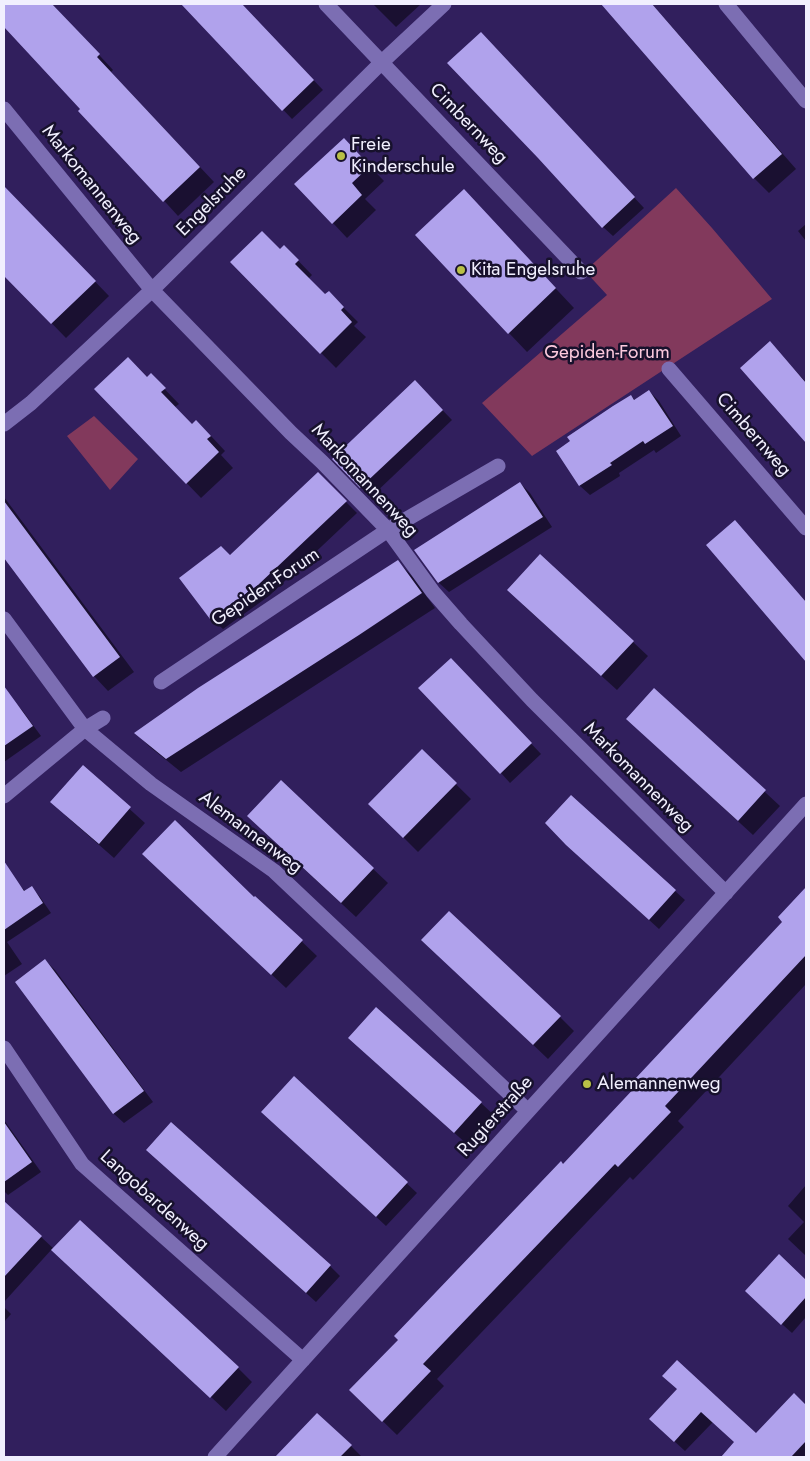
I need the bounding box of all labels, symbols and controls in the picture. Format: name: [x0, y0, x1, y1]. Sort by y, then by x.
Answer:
street label: Cimbernweg: [424, 79, 512, 169]
street label: Markomannenweg: [36, 121, 146, 249]
place label: Freie Kinderschule: [351, 134, 455, 178]
marker: Freie Kinderschule: [335, 150, 347, 162]
street label: Engelsruhe: [172, 162, 252, 242]
place label: Kita Engelsruhe: [471, 259, 595, 281]
marker: Kita Engelsruhe: [455, 264, 467, 276]
park label: Gepiden-Forum: [544, 342, 670, 364]
street label: Cimbernweg: [711, 389, 795, 481]
street label: Markomannenweg: [306, 420, 422, 542]
street label: Gepiden-Forum: [208, 543, 324, 633]
street label: Markomannenweg: [578, 718, 698, 838]
street label: Alemannenweg: [194, 787, 306, 879]
street label: Rugierstraße: [454, 1072, 538, 1162]
place label: Alemannenweg: [597, 1073, 721, 1095]
marker: Alemannenweg: [581, 1078, 593, 1090]
street label: Langobardenweg: [95, 1146, 213, 1256]

